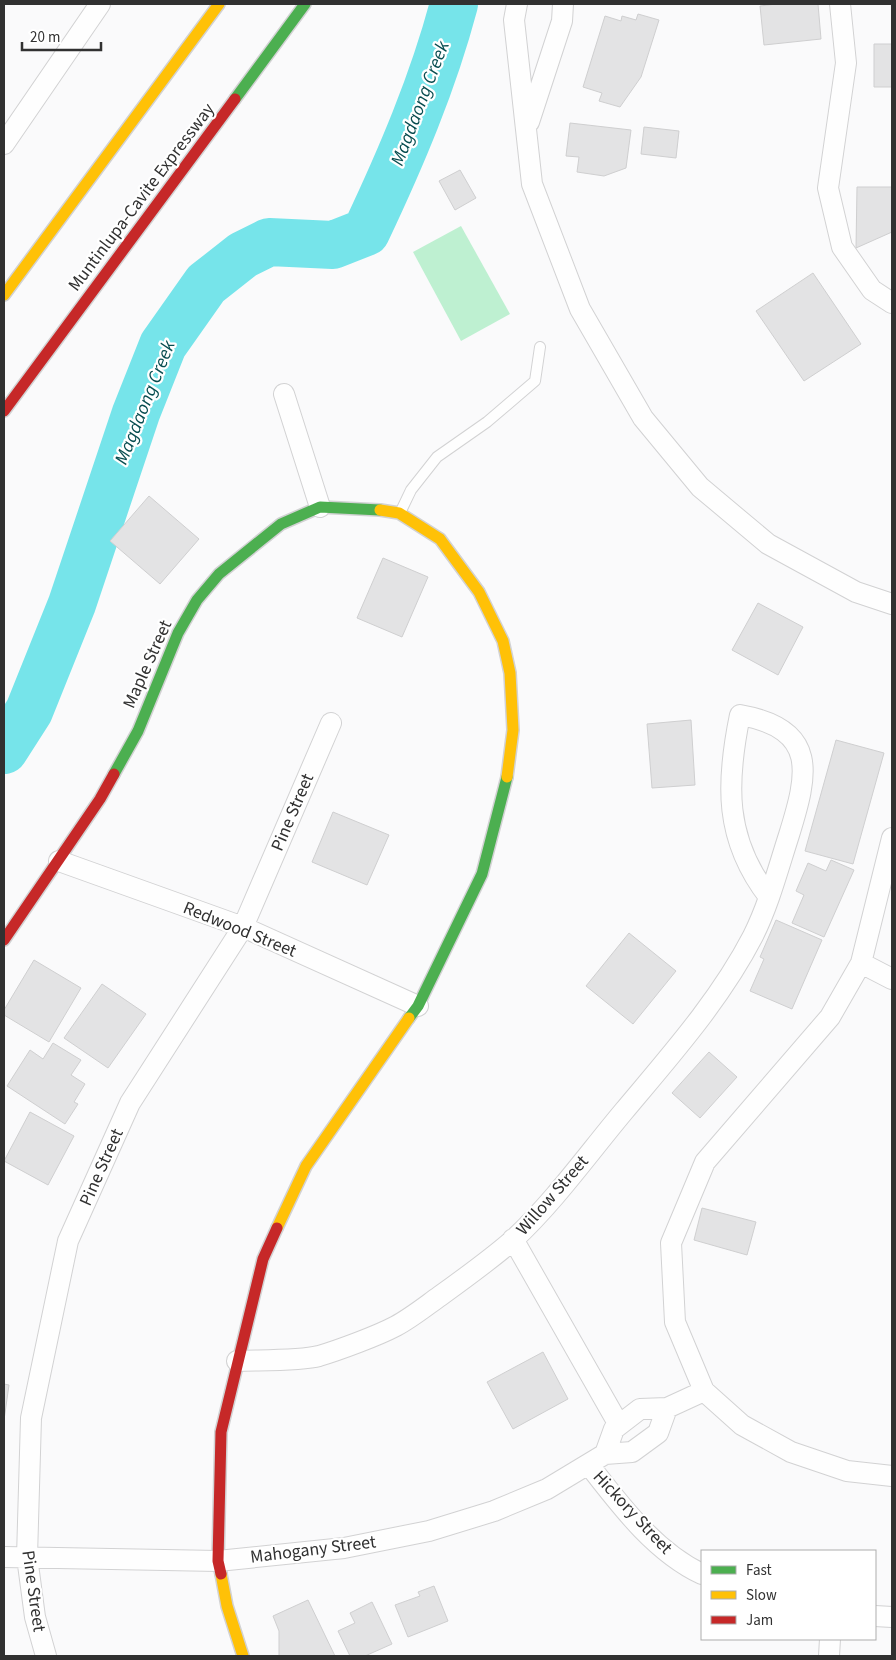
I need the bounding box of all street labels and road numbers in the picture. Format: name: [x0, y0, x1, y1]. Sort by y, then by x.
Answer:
street label: Muntinlupa-Cavite Expressway: [62, 98, 221, 297]
street label: Maple Street: [117, 616, 178, 712]
street label: Pine Street: [265, 770, 320, 855]
street label: Redwood Street: [179, 895, 300, 964]
street label: Pine Street: [73, 1125, 130, 1210]
street label: Willow Street: [510, 1150, 594, 1241]
street label: Hickory Street: [587, 1465, 678, 1560]
street label: Mahogany Street: [249, 1529, 377, 1570]
street label: Pine Street: [15, 1549, 52, 1633]

